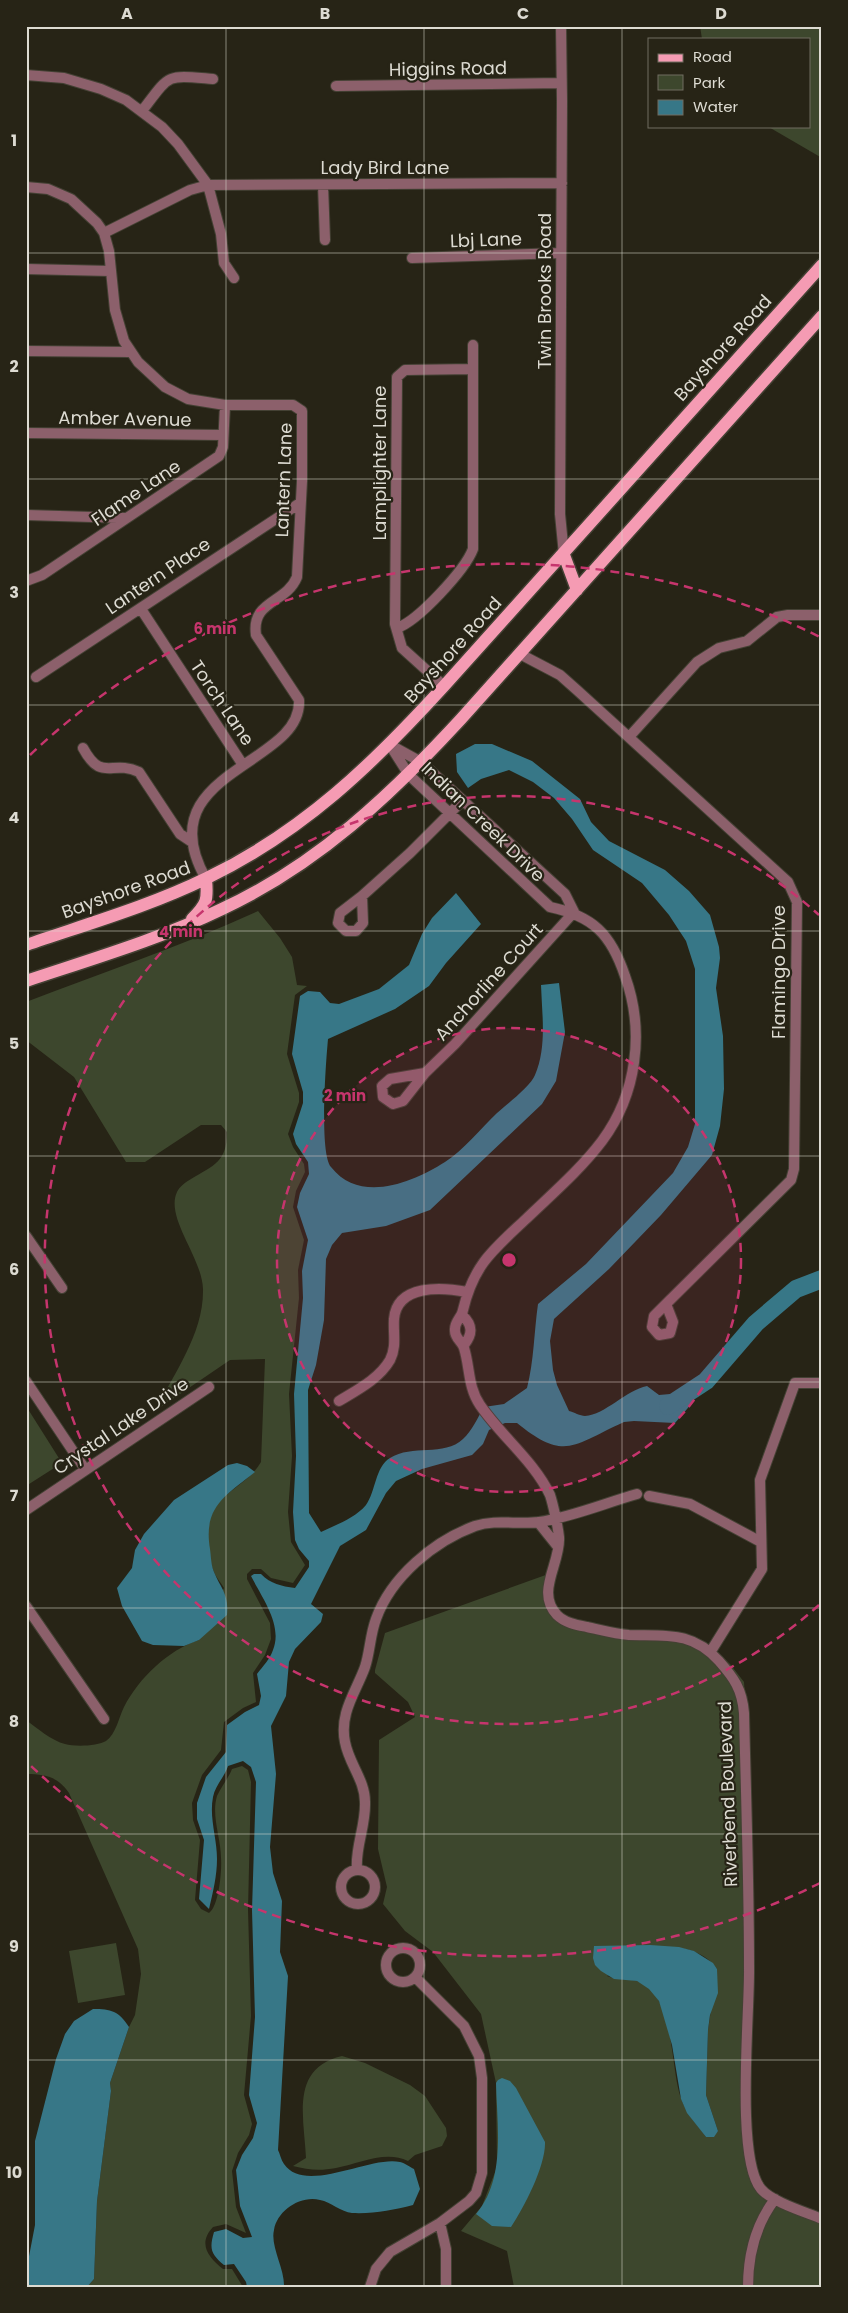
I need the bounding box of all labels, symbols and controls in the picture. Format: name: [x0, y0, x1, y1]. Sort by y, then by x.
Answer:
text: A: [121, 2, 133, 25]
text: B: [320, 2, 330, 25]
text: C: [517, 2, 529, 25]
text: D: [715, 2, 727, 25]
legend: [648, 38, 810, 128]
text: Road: [693, 46, 732, 67]
street label: Higgins Road: [389, 55, 507, 82]
text: Park: [693, 72, 725, 93]
text: Water: [693, 96, 739, 117]
text: 1: [11, 129, 17, 152]
street label: Lady Bird Lane: [321, 155, 449, 180]
street label: Twin Brooks Road: [532, 213, 557, 369]
street label: Lbj Lane: [450, 226, 522, 253]
street label: Bayshore Road: [668, 289, 777, 406]
text: 2: [9, 355, 19, 378]
street label: Lamplighter Lane: [367, 385, 392, 541]
street label: Amber Avenue: [58, 405, 192, 432]
street label: Lantern Lane: [269, 422, 298, 538]
street label: Flame Lane: [86, 453, 185, 532]
street label: Lantern Place: [100, 531, 215, 620]
text: 3: [9, 581, 19, 604]
street label: Bayshore Road: [398, 591, 507, 708]
text: 6 min: [193, 618, 237, 639]
street label: Torch Lane: [185, 655, 260, 750]
street label: Indian Creek Drive: [416, 756, 551, 887]
text: 4: [9, 806, 20, 829]
street label: Bayshore Road: [58, 855, 194, 924]
street label: Flamingo Drive: [766, 905, 791, 1039]
street label: Anchorline Court: [429, 917, 548, 1046]
text: 4 min: [159, 921, 203, 942]
text: 5: [9, 1032, 19, 1055]
text: 2 min: [324, 1085, 366, 1106]
centre of rings: [500, 1251, 518, 1269]
text: 6: [9, 1258, 19, 1281]
street label: Crystal Lake Drive: [48, 1371, 193, 1480]
text: 7: [10, 1484, 19, 1507]
street label: Riverbend Boulevard: [712, 1701, 743, 1887]
text: 8: [9, 1710, 19, 1733]
text: 9: [9, 1935, 19, 1958]
text: 10: [6, 2161, 22, 2184]

